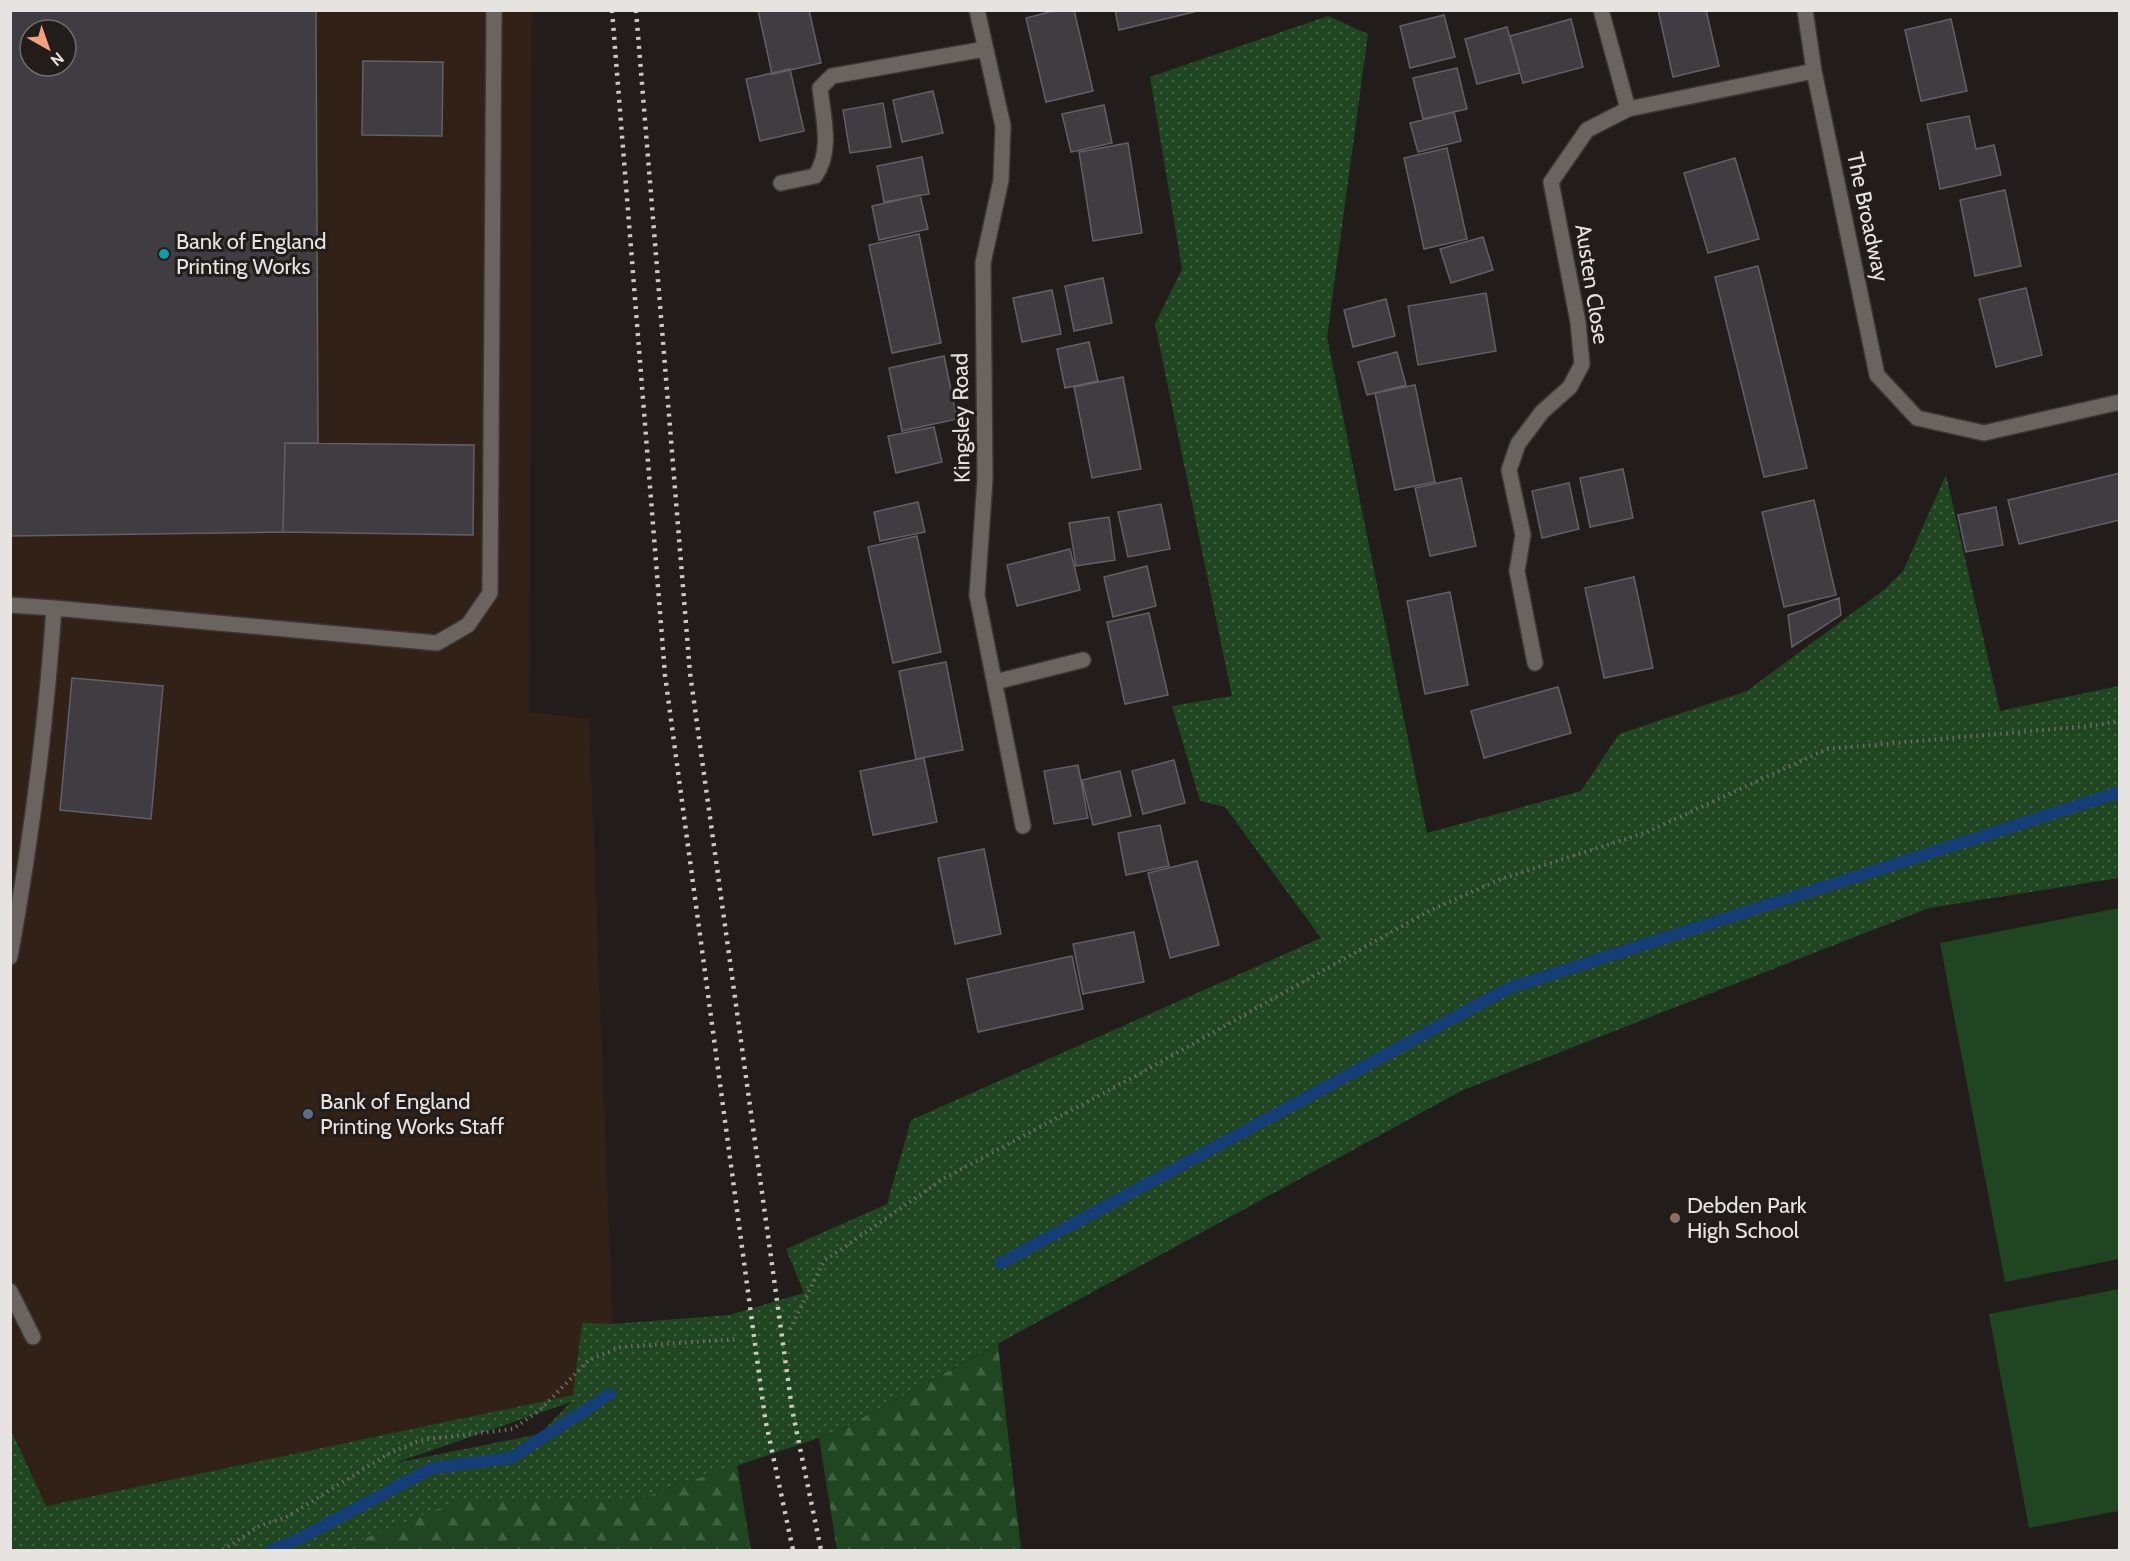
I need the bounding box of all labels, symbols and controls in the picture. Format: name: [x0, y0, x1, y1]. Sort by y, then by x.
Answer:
north arrow: [18, 18, 78, 78]
text: N: [47, 48, 68, 70]
street label: The Broadway: [1841, 150, 1895, 284]
street label: Austen Close: [1569, 222, 1615, 346]
place label: Bank of England Printing Works: [176, 228, 327, 280]
marker: Bank of England Printing Works: [157, 247, 171, 261]
street label: Kingsley Road: [946, 353, 976, 483]
place label: Bank of England Printing Works Staff: [320, 1088, 504, 1140]
marker: Bank of England Printing Works Staff: [301, 1107, 315, 1121]
place label: Debden Park High School: [1687, 1192, 1807, 1244]
marker: Debden Park High School: [1668, 1211, 1682, 1225]

